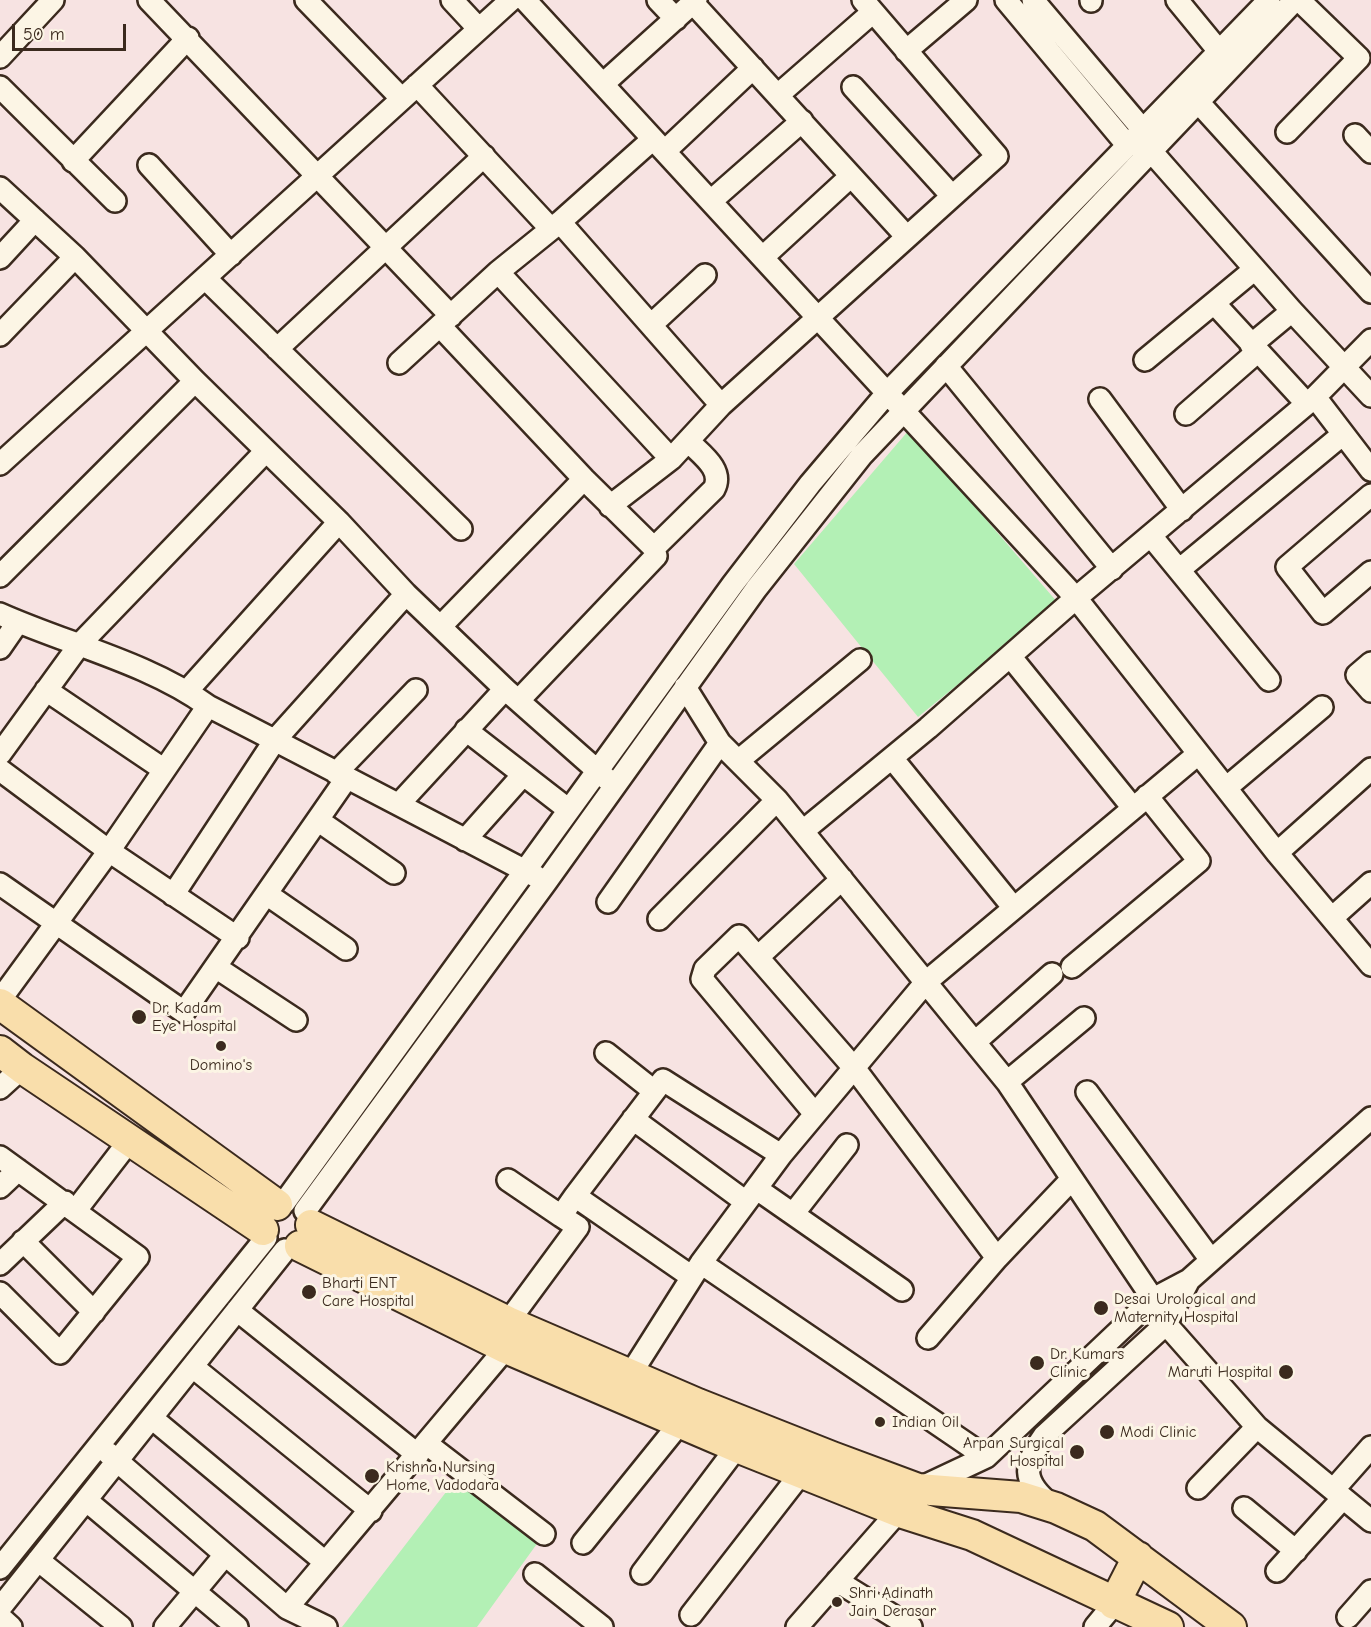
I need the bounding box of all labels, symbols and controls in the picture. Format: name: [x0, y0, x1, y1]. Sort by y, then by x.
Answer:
scale bar: [15, 12, 129, 50]
text: 50 m: [23, 24, 65, 45]
place label: Dr. Kadam Eye Hospital: [152, 998, 236, 1036]
marker: Dr. Kadam Eye Hospital: [130, 1008, 148, 1026]
marker: Domino's: [214, 1039, 228, 1053]
place label: Domino's: [190, 1055, 252, 1075]
place label: Bharti ENT Care Hospital: [322, 1273, 414, 1311]
marker: Bharti ENT Care Hospital: [300, 1283, 318, 1301]
place label: Desai Urological and Maternity Hospital: [1114, 1289, 1256, 1327]
marker: Desai Urological and Maternity Hospital: [1092, 1299, 1110, 1317]
place label: Dr. Kumars Clinic: [1050, 1344, 1124, 1382]
marker: Dr. Kumars Clinic: [1028, 1354, 1046, 1372]
place label: Maruti Hospital: [1168, 1362, 1272, 1382]
marker: Maruti Hospital: [1277, 1363, 1295, 1381]
place label: Indian Oil: [892, 1412, 959, 1432]
marker: Indian Oil: [873, 1415, 887, 1429]
place label: Modi Clinic: [1120, 1422, 1196, 1442]
marker: Modi Clinic: [1098, 1423, 1116, 1441]
place label: Arpan Surgical Hospital: [963, 1433, 1064, 1471]
marker: Arpan Surgical Hospital: [1068, 1443, 1086, 1461]
place label: Krishna Nursing Home, Vadodara: [386, 1457, 499, 1495]
marker: Krishna Nursing Home, Vadodara: [363, 1467, 381, 1485]
place label: Shri Adinath Jain Derasar: [849, 1583, 936, 1621]
marker: Shri Adinath Jain Derasar: [830, 1595, 844, 1609]

